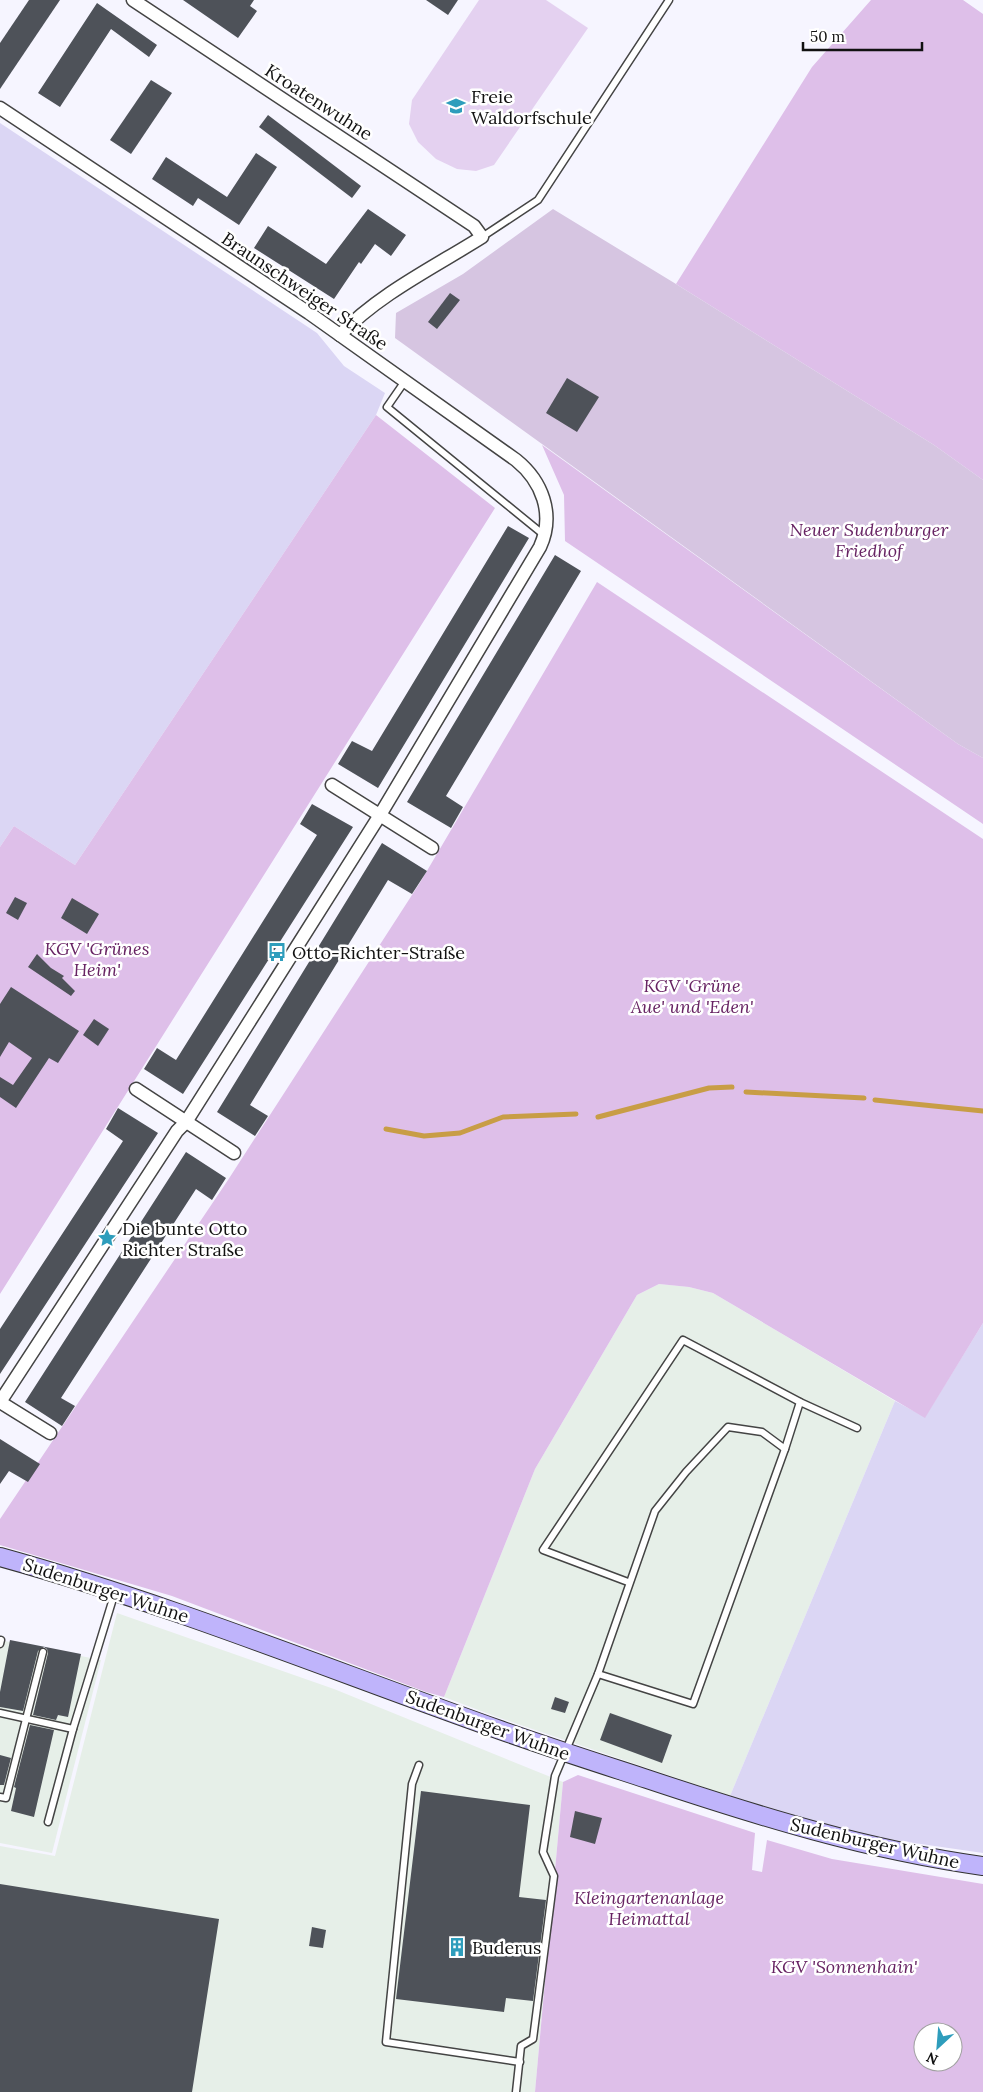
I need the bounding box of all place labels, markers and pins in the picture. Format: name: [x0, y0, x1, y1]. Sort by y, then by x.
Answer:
place label: Freie Waldorfschule: [471, 85, 592, 129]
school or university icon: Freie Waldorfschule: [445, 95, 467, 117]
bus stop icon: Otto-Richter-Straße: [266, 941, 288, 963]
place label: Otto-Richter-Straße: [292, 941, 465, 964]
place label: Die bunte Otto Richter Straße: [122, 1217, 247, 1261]
place icon: Die bunte Otto Richter Straße: [96, 1227, 118, 1249]
building icon: Buderus: [446, 1936, 468, 1958]
place label: Buderus: [472, 1936, 541, 1959]

